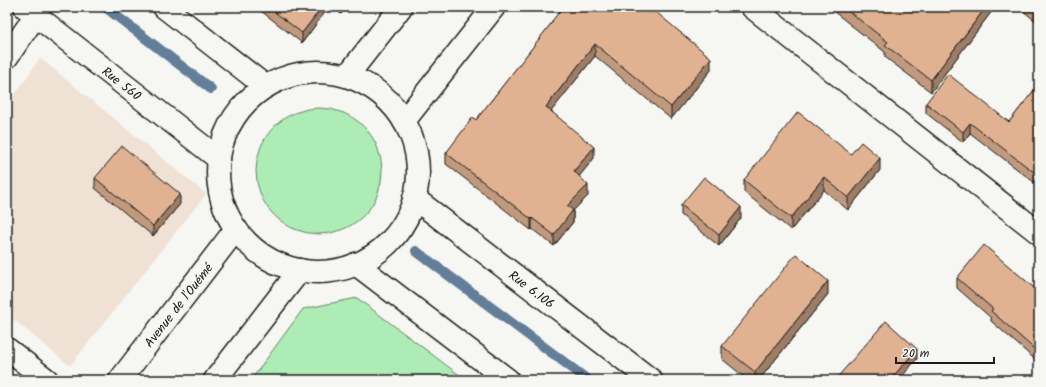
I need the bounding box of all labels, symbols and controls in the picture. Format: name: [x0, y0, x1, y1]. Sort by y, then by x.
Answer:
street label: Rue 560: [97, 62, 146, 107]
street label: Avenue de l'Ouémé: [139, 258, 220, 353]
street label: Rue 6.106: [504, 266, 559, 315]
scale bar: [896, 339, 994, 365]
text: 20 m: [902, 344, 930, 363]

